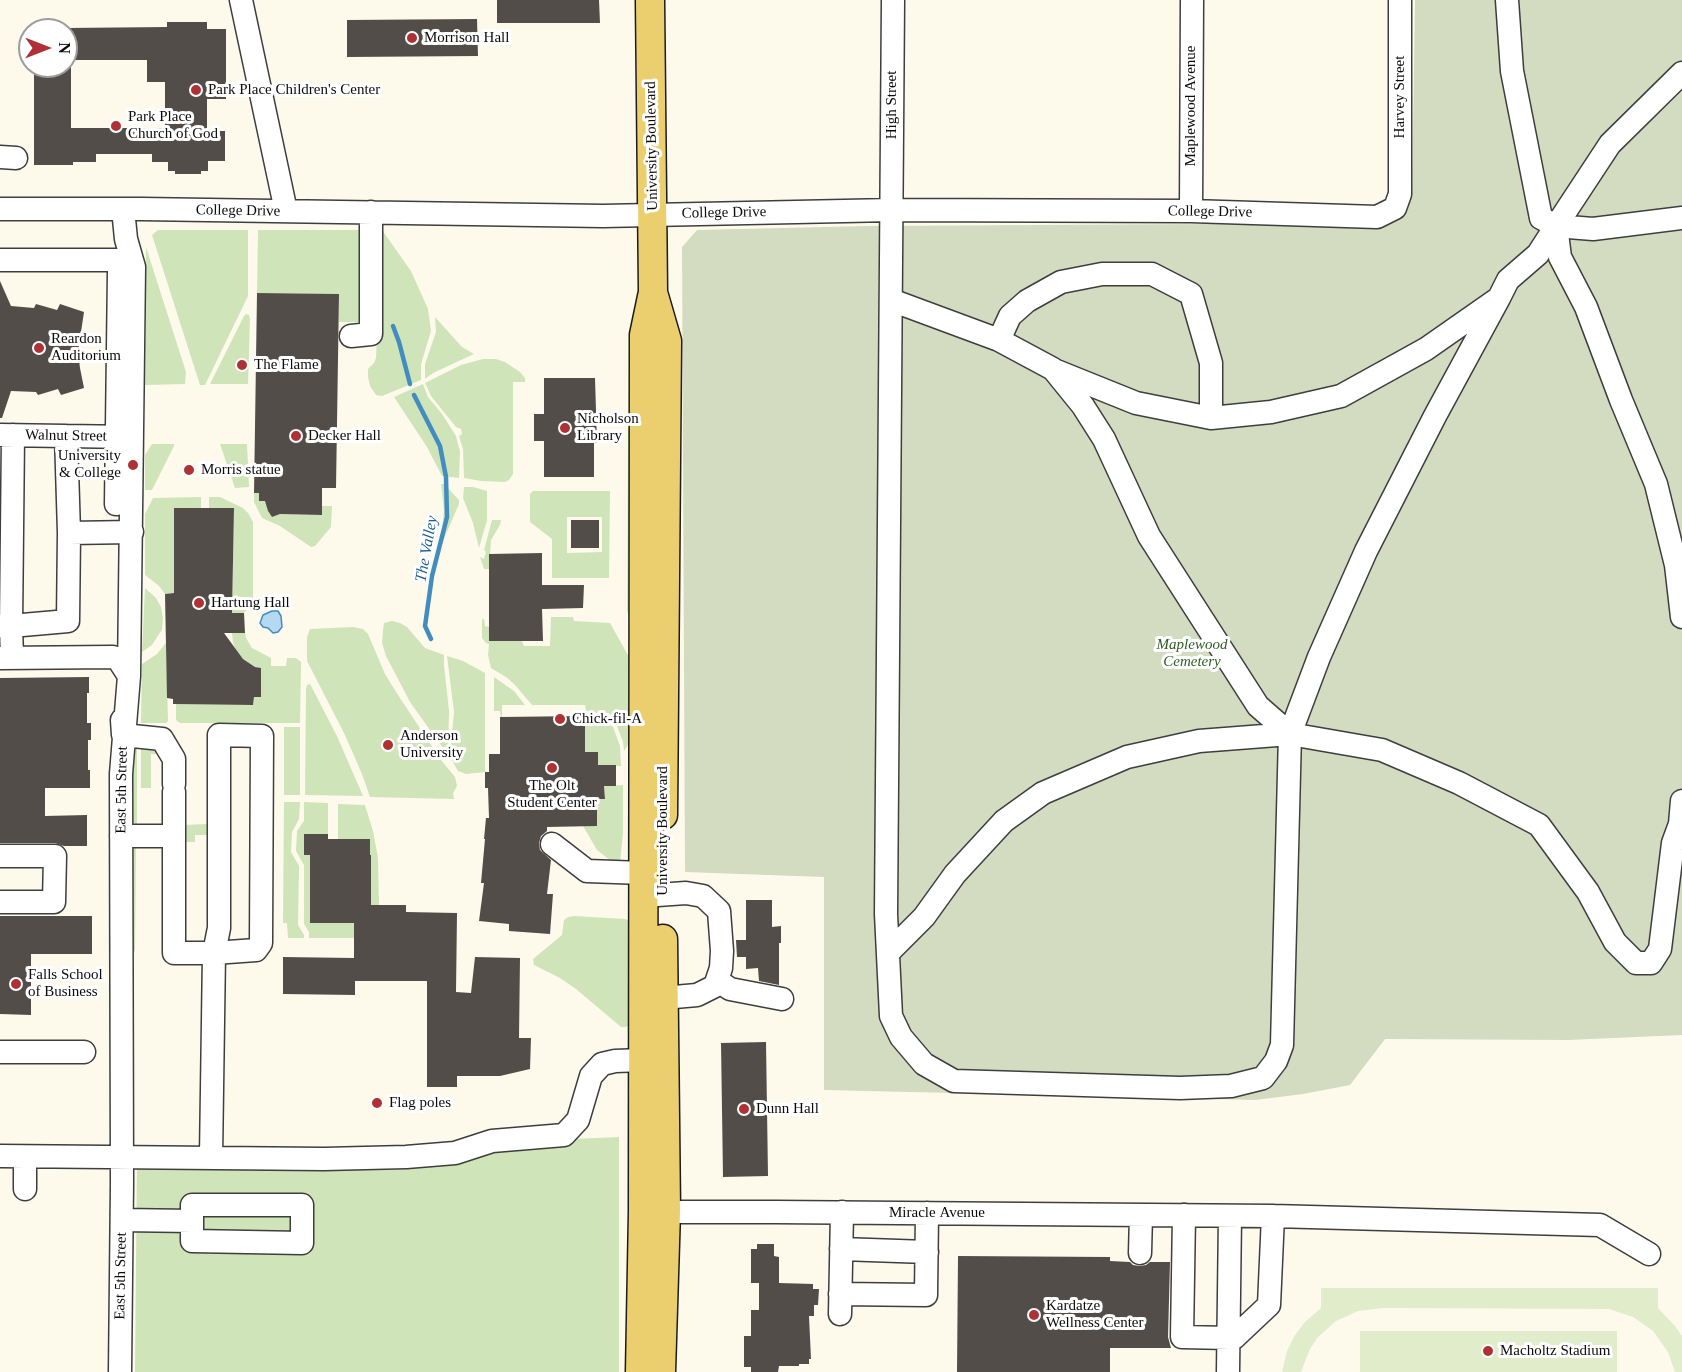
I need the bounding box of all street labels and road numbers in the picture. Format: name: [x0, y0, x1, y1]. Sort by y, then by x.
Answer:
street label: Maplewood Avenue: [1182, 46, 1200, 166]
street label: Harvey Street: [1391, 56, 1409, 138]
street label: High Street: [883, 71, 901, 139]
street label: University Boulevard: [642, 81, 662, 211]
street label: College Drive: [196, 201, 280, 221]
street label: College Drive: [1168, 202, 1252, 222]
street label: College Drive: [682, 203, 766, 223]
street label: Walnut Street: [25, 426, 107, 446]
street label: East 5th Street: [112, 746, 132, 834]
street label: University Boulevard: [654, 766, 672, 896]
street label: Miracle Avenue: [889, 1204, 985, 1222]
street label: East 5th Street: [111, 1232, 131, 1320]

